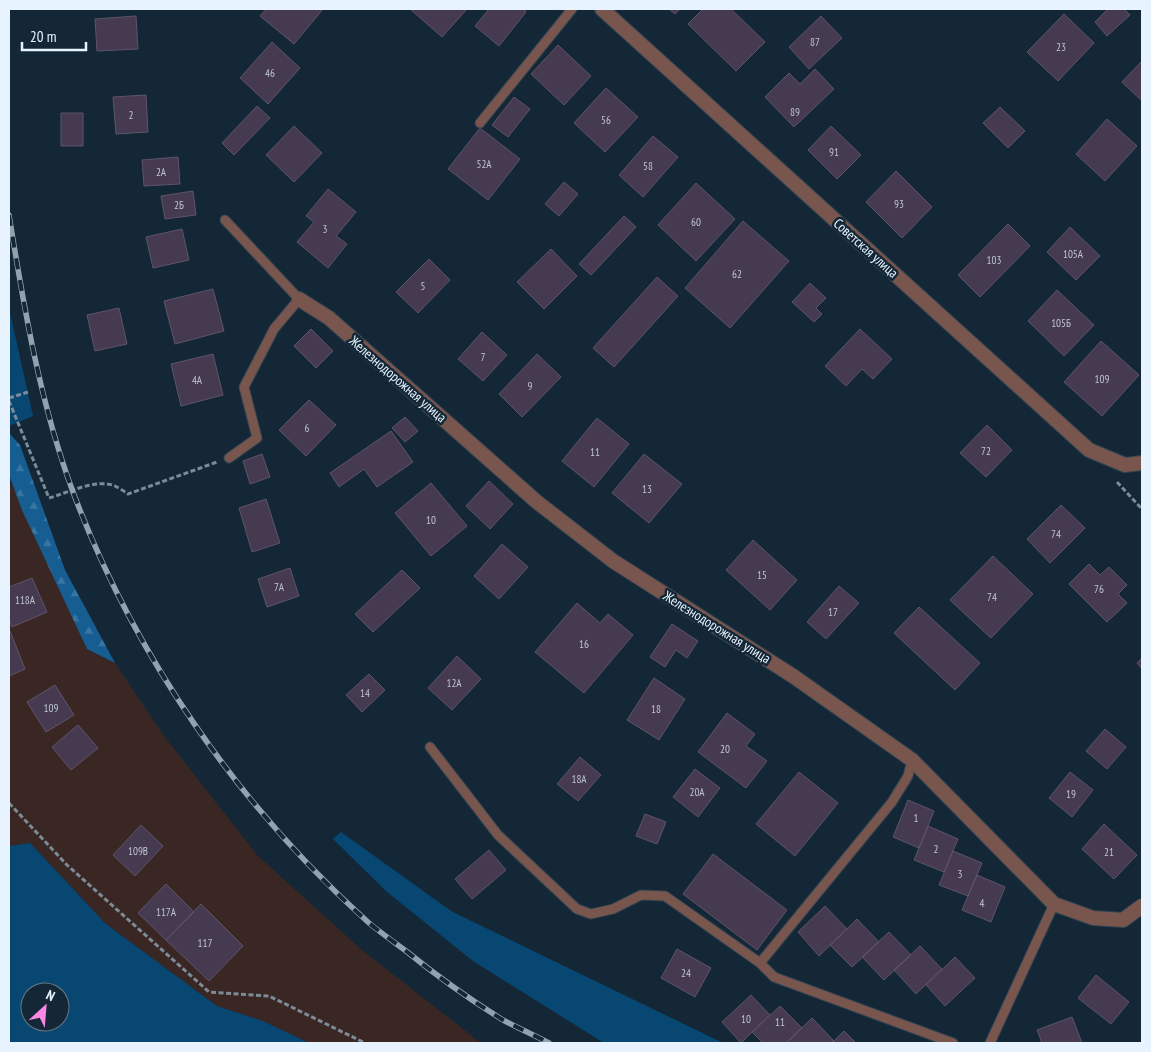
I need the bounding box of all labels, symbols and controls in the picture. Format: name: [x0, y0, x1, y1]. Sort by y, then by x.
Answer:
scale bar: [22, 20, 86, 52]
text: 20 m: [30, 27, 56, 46]
house number: 87: [810, 35, 820, 49]
house number: 23: [1056, 40, 1066, 54]
house number: 46: [265, 66, 275, 80]
house number: 89: [790, 105, 800, 119]
house number: 2: [129, 108, 134, 122]
house number: 56: [601, 113, 611, 127]
house number: 91: [829, 145, 839, 159]
house number: 52А: [476, 157, 492, 171]
house number: 58: [643, 159, 653, 173]
house number: 2А: [156, 165, 167, 179]
house number: 93: [894, 197, 904, 211]
house number: 2Б: [174, 198, 184, 212]
street label: Советская улица: [830, 214, 902, 282]
house number: 60: [691, 215, 701, 229]
house number: 3: [323, 222, 328, 236]
house number: 105А: [1063, 247, 1084, 261]
house number: 103: [987, 253, 1001, 267]
house number: 62: [732, 267, 742, 281]
house number: 5: [421, 279, 426, 293]
house number: 105Б: [1051, 316, 1071, 330]
street label: Железнодорожная улица: [345, 331, 450, 426]
house number: 7: [481, 350, 486, 364]
house number: 109: [1095, 372, 1109, 386]
house number: 4А: [192, 373, 203, 387]
house number: 9: [528, 379, 533, 393]
house number: 6: [305, 421, 310, 435]
house number: 72: [981, 444, 991, 458]
house number: 11: [590, 445, 600, 459]
house number: 13: [642, 482, 652, 496]
house number: 10: [426, 513, 436, 527]
house number: 74: [1051, 527, 1061, 541]
house number: 15: [757, 568, 767, 582]
house number: 7А: [274, 580, 285, 594]
house number: 76: [1094, 582, 1104, 596]
street label: Железнодорожная улица: [659, 586, 774, 667]
house number: 74: [987, 590, 997, 604]
house number: 118А: [15, 593, 36, 607]
house number: 17: [828, 605, 838, 619]
house number: 16: [579, 637, 589, 651]
house number: 12А: [446, 676, 462, 690]
house number: 14: [360, 686, 370, 700]
house number: 109: [44, 701, 58, 715]
house number: 18: [651, 702, 661, 716]
house number: 20: [720, 742, 730, 756]
house number: 18А: [571, 772, 587, 786]
house number: 20А: [689, 785, 705, 799]
house number: 19: [1066, 787, 1076, 801]
house number: 1: [914, 811, 919, 825]
house number: 2: [934, 842, 939, 856]
house number: 109В: [128, 844, 148, 858]
house number: 21: [1104, 845, 1114, 859]
house number: 3: [958, 867, 963, 881]
house number: 4: [980, 896, 985, 910]
house number: 117А: [156, 905, 177, 919]
house number: 117: [198, 936, 212, 950]
house number: 24: [681, 966, 691, 980]
north arrow: [20, 982, 70, 1032]
text: N: [43, 986, 58, 1005]
house number: 10: [741, 1012, 751, 1026]
house number: 11: [775, 1015, 785, 1029]

